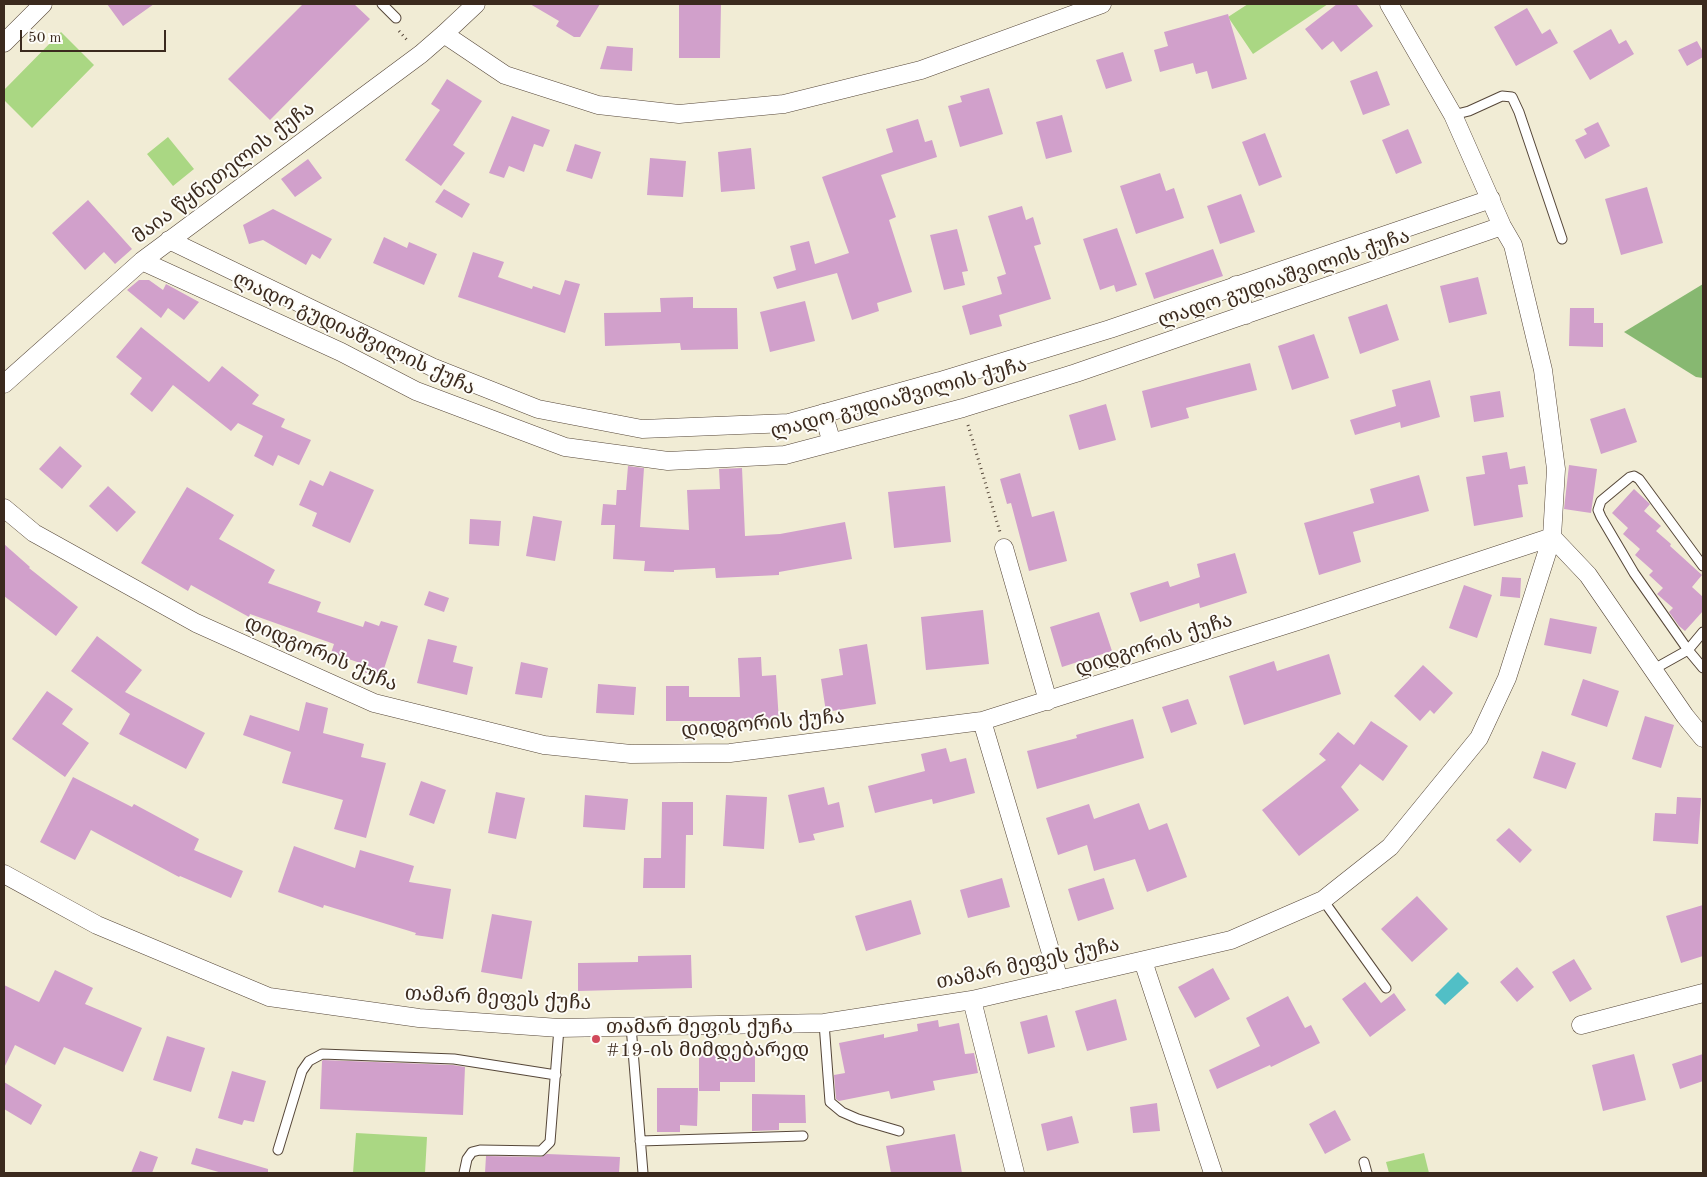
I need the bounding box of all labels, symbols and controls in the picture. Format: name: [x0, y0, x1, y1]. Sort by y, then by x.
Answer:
scale bar: [22, 20, 169, 52]
text: 50 m: [28, 31, 62, 46]
street label: მაია წყნეთელის ქუჩა: [128, 97, 320, 249]
street label: ლადო გუდიაშვილის ქუჩა: [1155, 225, 1413, 333]
street label: ლადო გუდიაშვილის ქუჩა: [229, 267, 479, 401]
street label: ლადო გუდიაშვილის ქუჩა: [768, 353, 1030, 445]
street label: დიდგორის ქუჩა: [1072, 608, 1236, 682]
street label: დიდგორის ქუჩა: [241, 611, 401, 697]
street label: დიდგორის ქუჩა: [680, 705, 846, 743]
street label: თამარ მეფეს ქუჩა: [934, 933, 1122, 995]
street label: თამარ მეფეს ქუჩა: [404, 982, 592, 1016]
place label: თამარ მეფის ქუჩა #19-ის მიმდებარედ: [606, 1016, 809, 1063]
marker: თამარ მეფის ქუჩა #19-ის მიმდებარედ: [590, 1033, 602, 1045]

